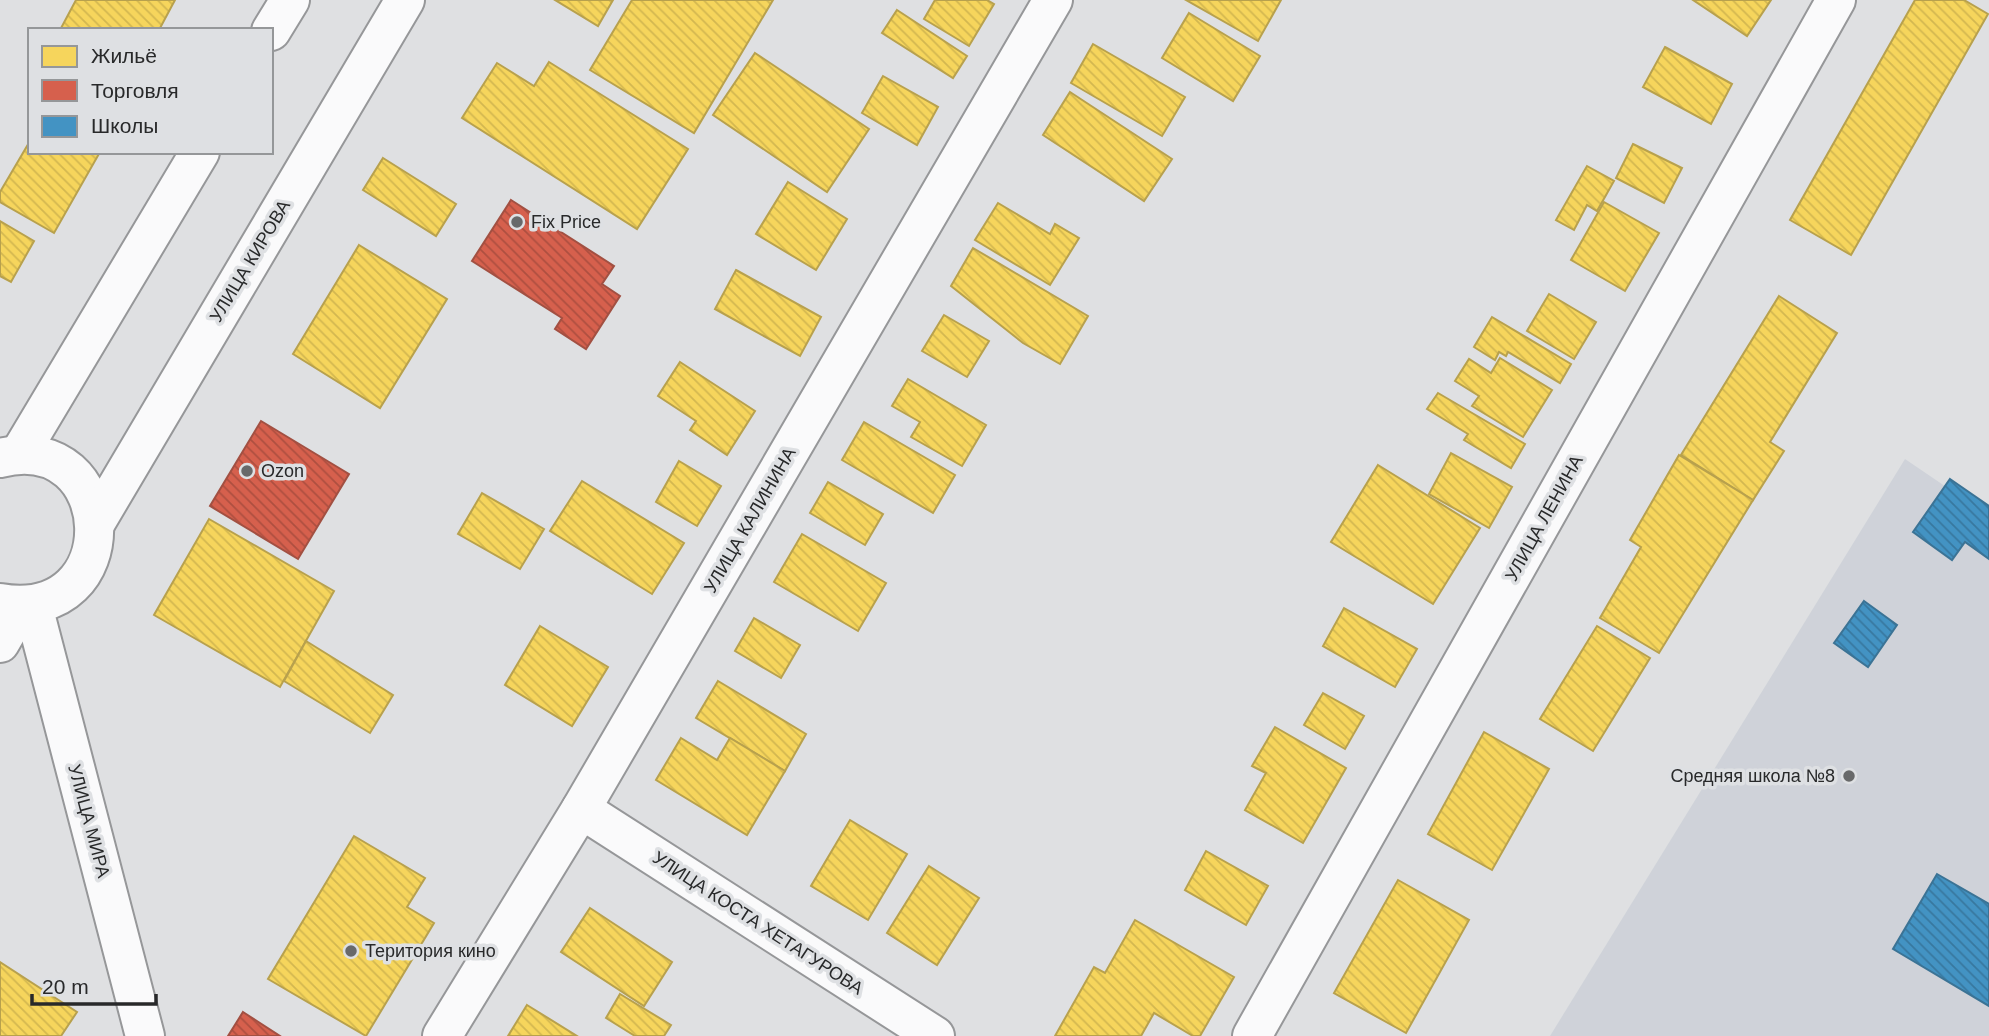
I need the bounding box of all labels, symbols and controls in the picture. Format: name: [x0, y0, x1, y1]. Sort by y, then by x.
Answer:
legend: [28, 28, 273, 154]
text: Жильё: [91, 44, 157, 67]
text: Торговля: [91, 79, 179, 102]
text: Школы: [91, 114, 158, 137]
street label: УЛИЦА КИРОВА: [206, 197, 294, 325]
place label: Fix Price: [531, 212, 601, 232]
marker: Fix Price: [509, 214, 525, 230]
street label: УЛИЦА КАЛИНИНА: [700, 444, 800, 596]
street label: УЛИЦА ЛЕНИНА: [1501, 452, 1587, 584]
place label: Ozon: [261, 461, 304, 481]
marker: Ozon: [239, 463, 255, 479]
street label: УЛИЦА МИРА: [64, 762, 114, 880]
place label: Средняя школа №8: [1670, 766, 1835, 786]
marker: Средняя школа №8: [1841, 768, 1857, 784]
street label: УЛИЦА КОСТА ХЕТАГУРОВА: [649, 847, 867, 999]
place label: Територия кино: [365, 941, 496, 961]
marker: Територия кино: [343, 943, 359, 959]
scale bar: [32, 962, 156, 1006]
text: 20 m: [42, 975, 89, 998]

